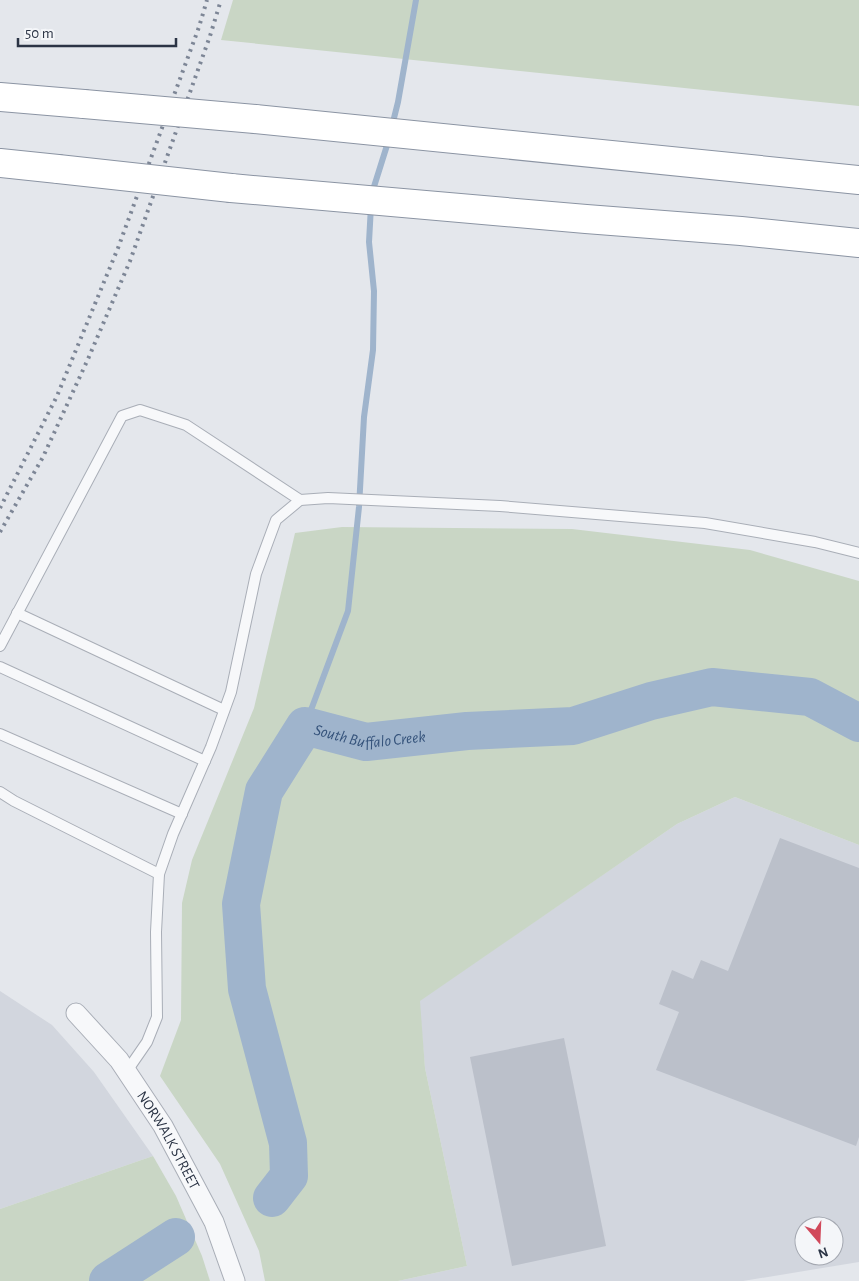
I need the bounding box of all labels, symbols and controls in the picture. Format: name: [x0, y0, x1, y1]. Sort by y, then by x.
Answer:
scale bar: [18, 15, 175, 47]
text: 50 m: [25, 26, 54, 41]
water label: South Buffalo Creek: [312, 722, 426, 751]
street label: NORWALK STREET: [134, 1089, 202, 1192]
north arrow: [794, 1216, 844, 1266]
text: N: [816, 1244, 830, 1261]

